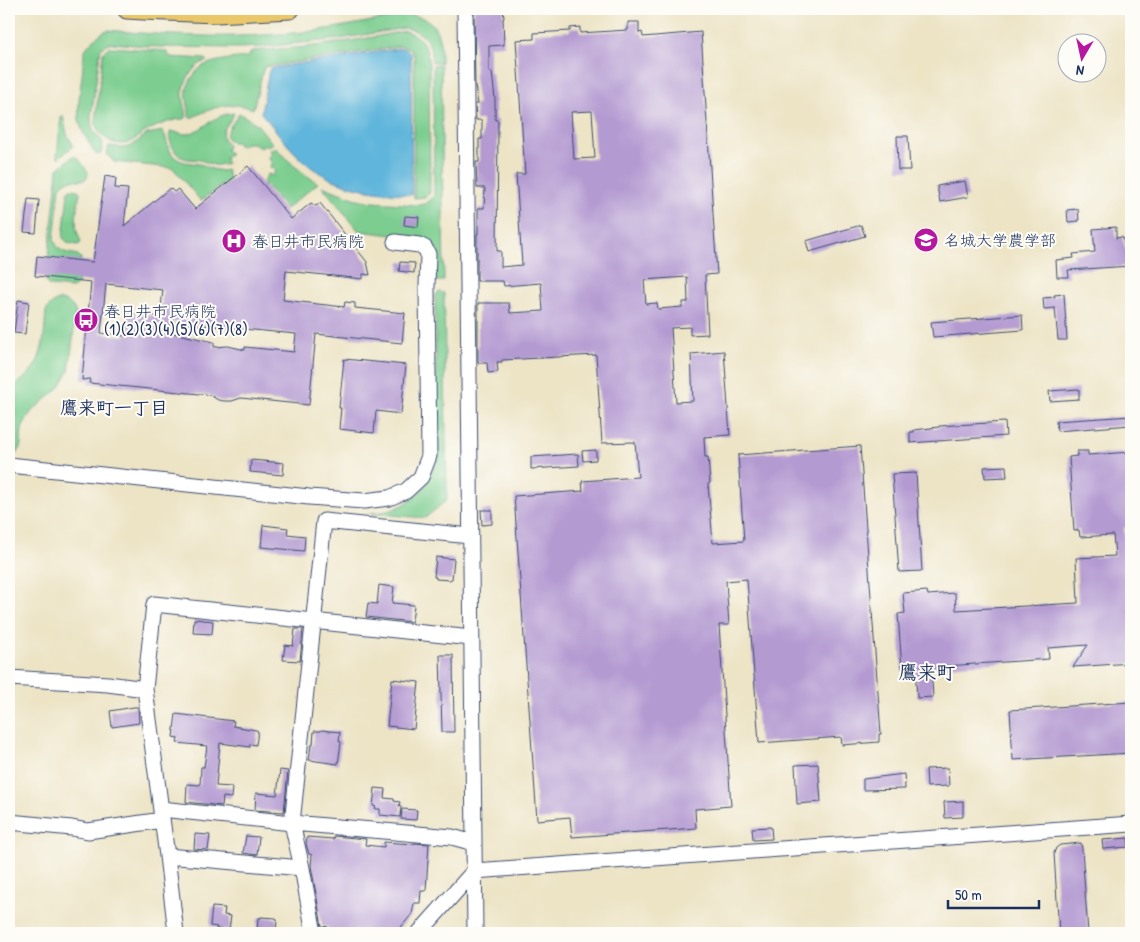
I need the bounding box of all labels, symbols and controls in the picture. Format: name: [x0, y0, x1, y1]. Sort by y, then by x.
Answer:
north arrow: [1058, 32, 1108, 82]
text: N: [1074, 61, 1085, 81]
school or university icon: 名城大学農学部: [913, 227, 939, 253]
hospital icon: 春日井市民病院: [221, 228, 247, 254]
place label: 名城大学農学部: [944, 229, 1056, 251]
place label: 春日井市民病院: [252, 230, 364, 252]
place label: 春日井市民病院 (1)(2)(3)(4)(5)(6)(7)(8): [104, 300, 248, 340]
bus stop icon: 春日井市民病院 (1)(2)(3)(4)(5)(6)(7)(8): [73, 307, 99, 333]
district label: 鷹来町一丁目: [60, 395, 168, 420]
district label: 鷹来町: [898, 659, 956, 685]
scale bar: [948, 877, 1039, 909]
text: 50 m: [955, 884, 982, 905]

